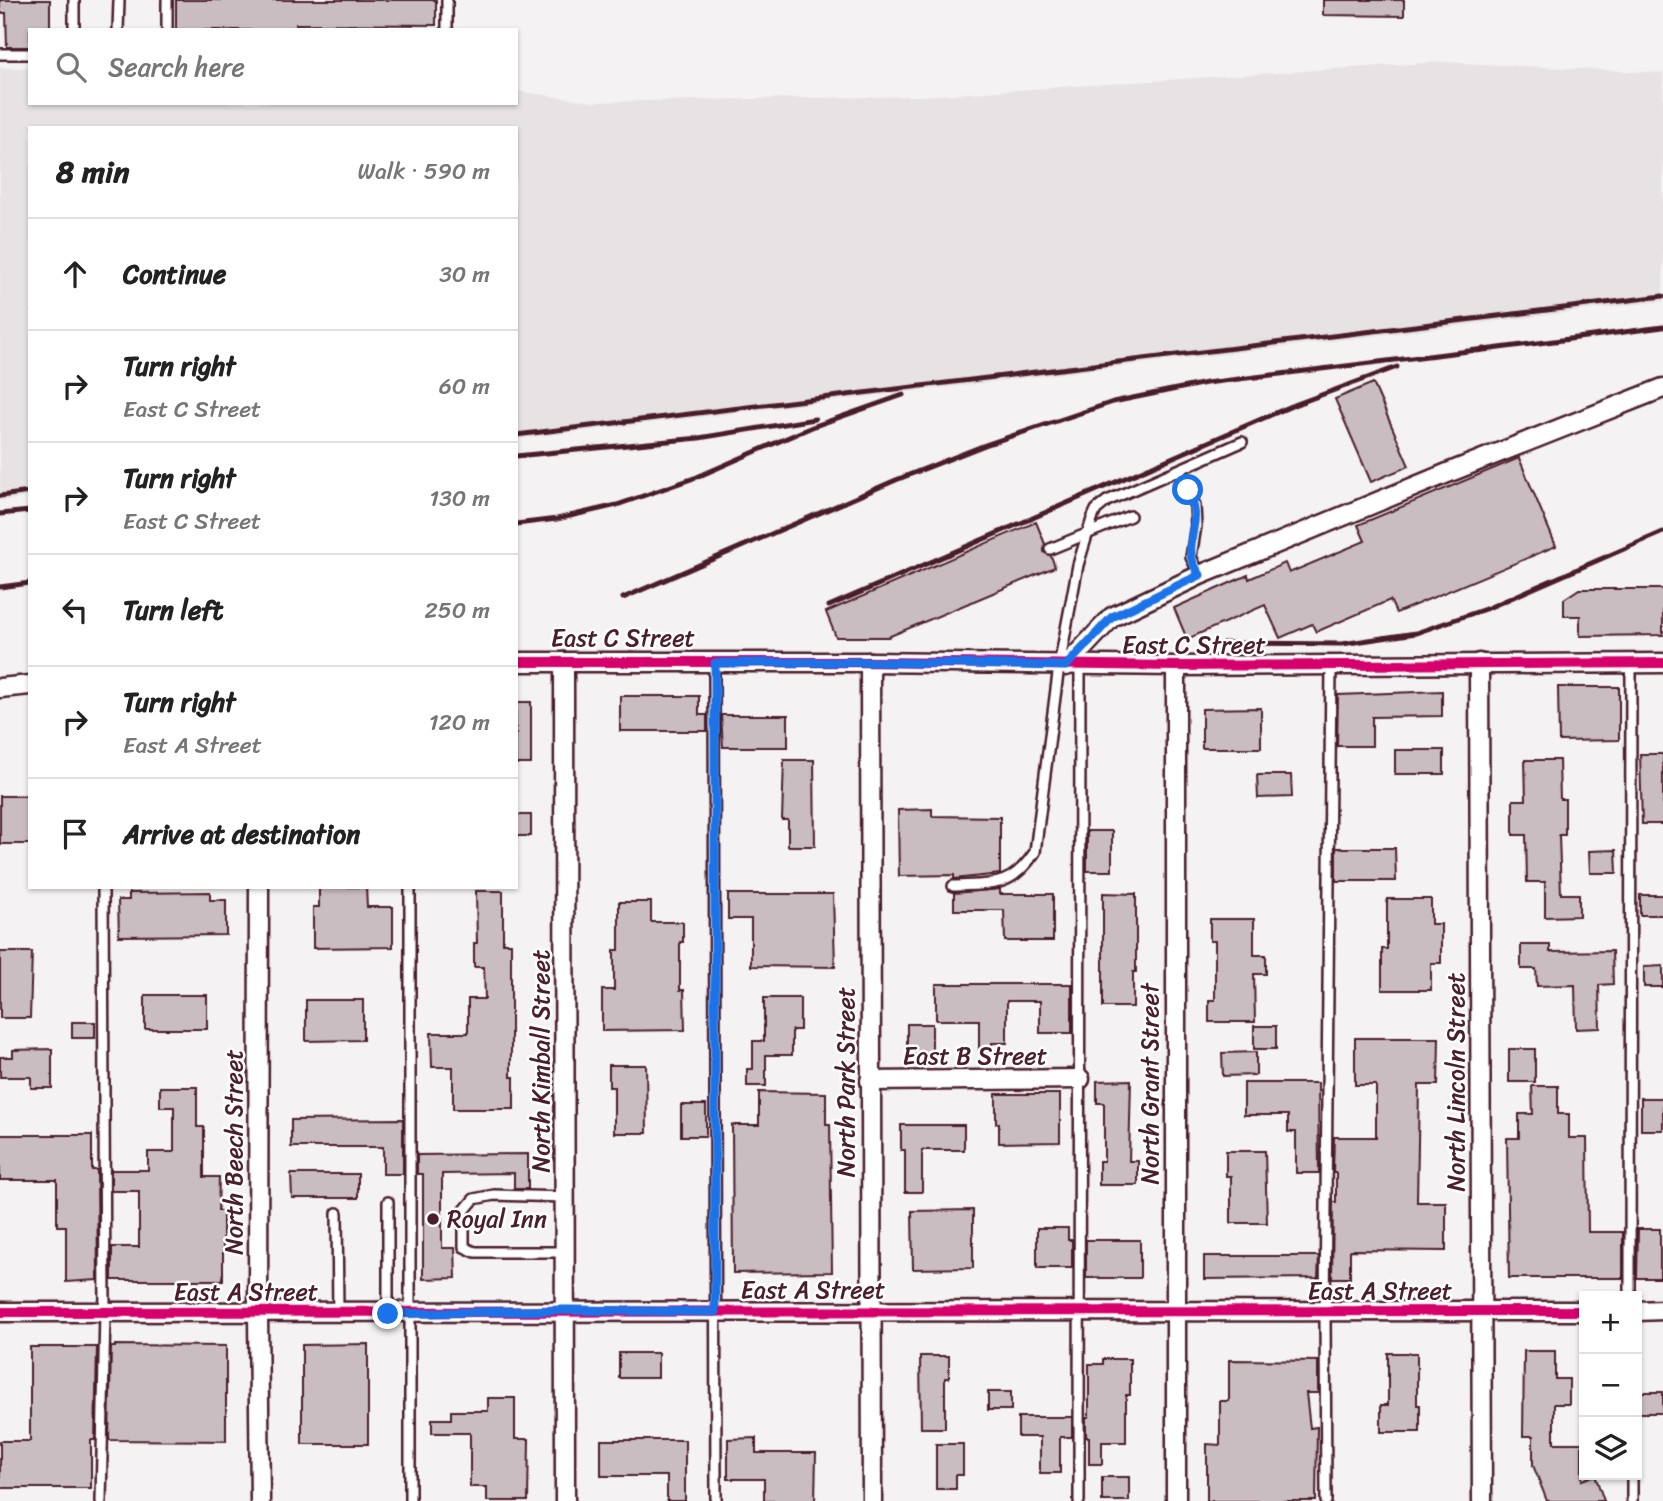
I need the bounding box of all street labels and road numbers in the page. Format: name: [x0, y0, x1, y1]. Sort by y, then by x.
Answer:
street label: East C Street: [551, 617, 695, 659]
street label: East C Street: [1122, 624, 1266, 666]
street label: North Kimball Street: [520, 950, 562, 1172]
street label: North Lincoln Street: [1435, 972, 1477, 1192]
street label: North Grant Street: [1129, 982, 1171, 1185]
street label: North Park Street: [825, 987, 867, 1177]
street label: East B Street: [903, 1035, 1047, 1077]
street label: North Beech Street: [213, 1049, 255, 1255]
street label: East A Street: [741, 1269, 885, 1311]
street label: East A Street: [1308, 1270, 1452, 1312]
street label: East A Street: [174, 1271, 318, 1313]

